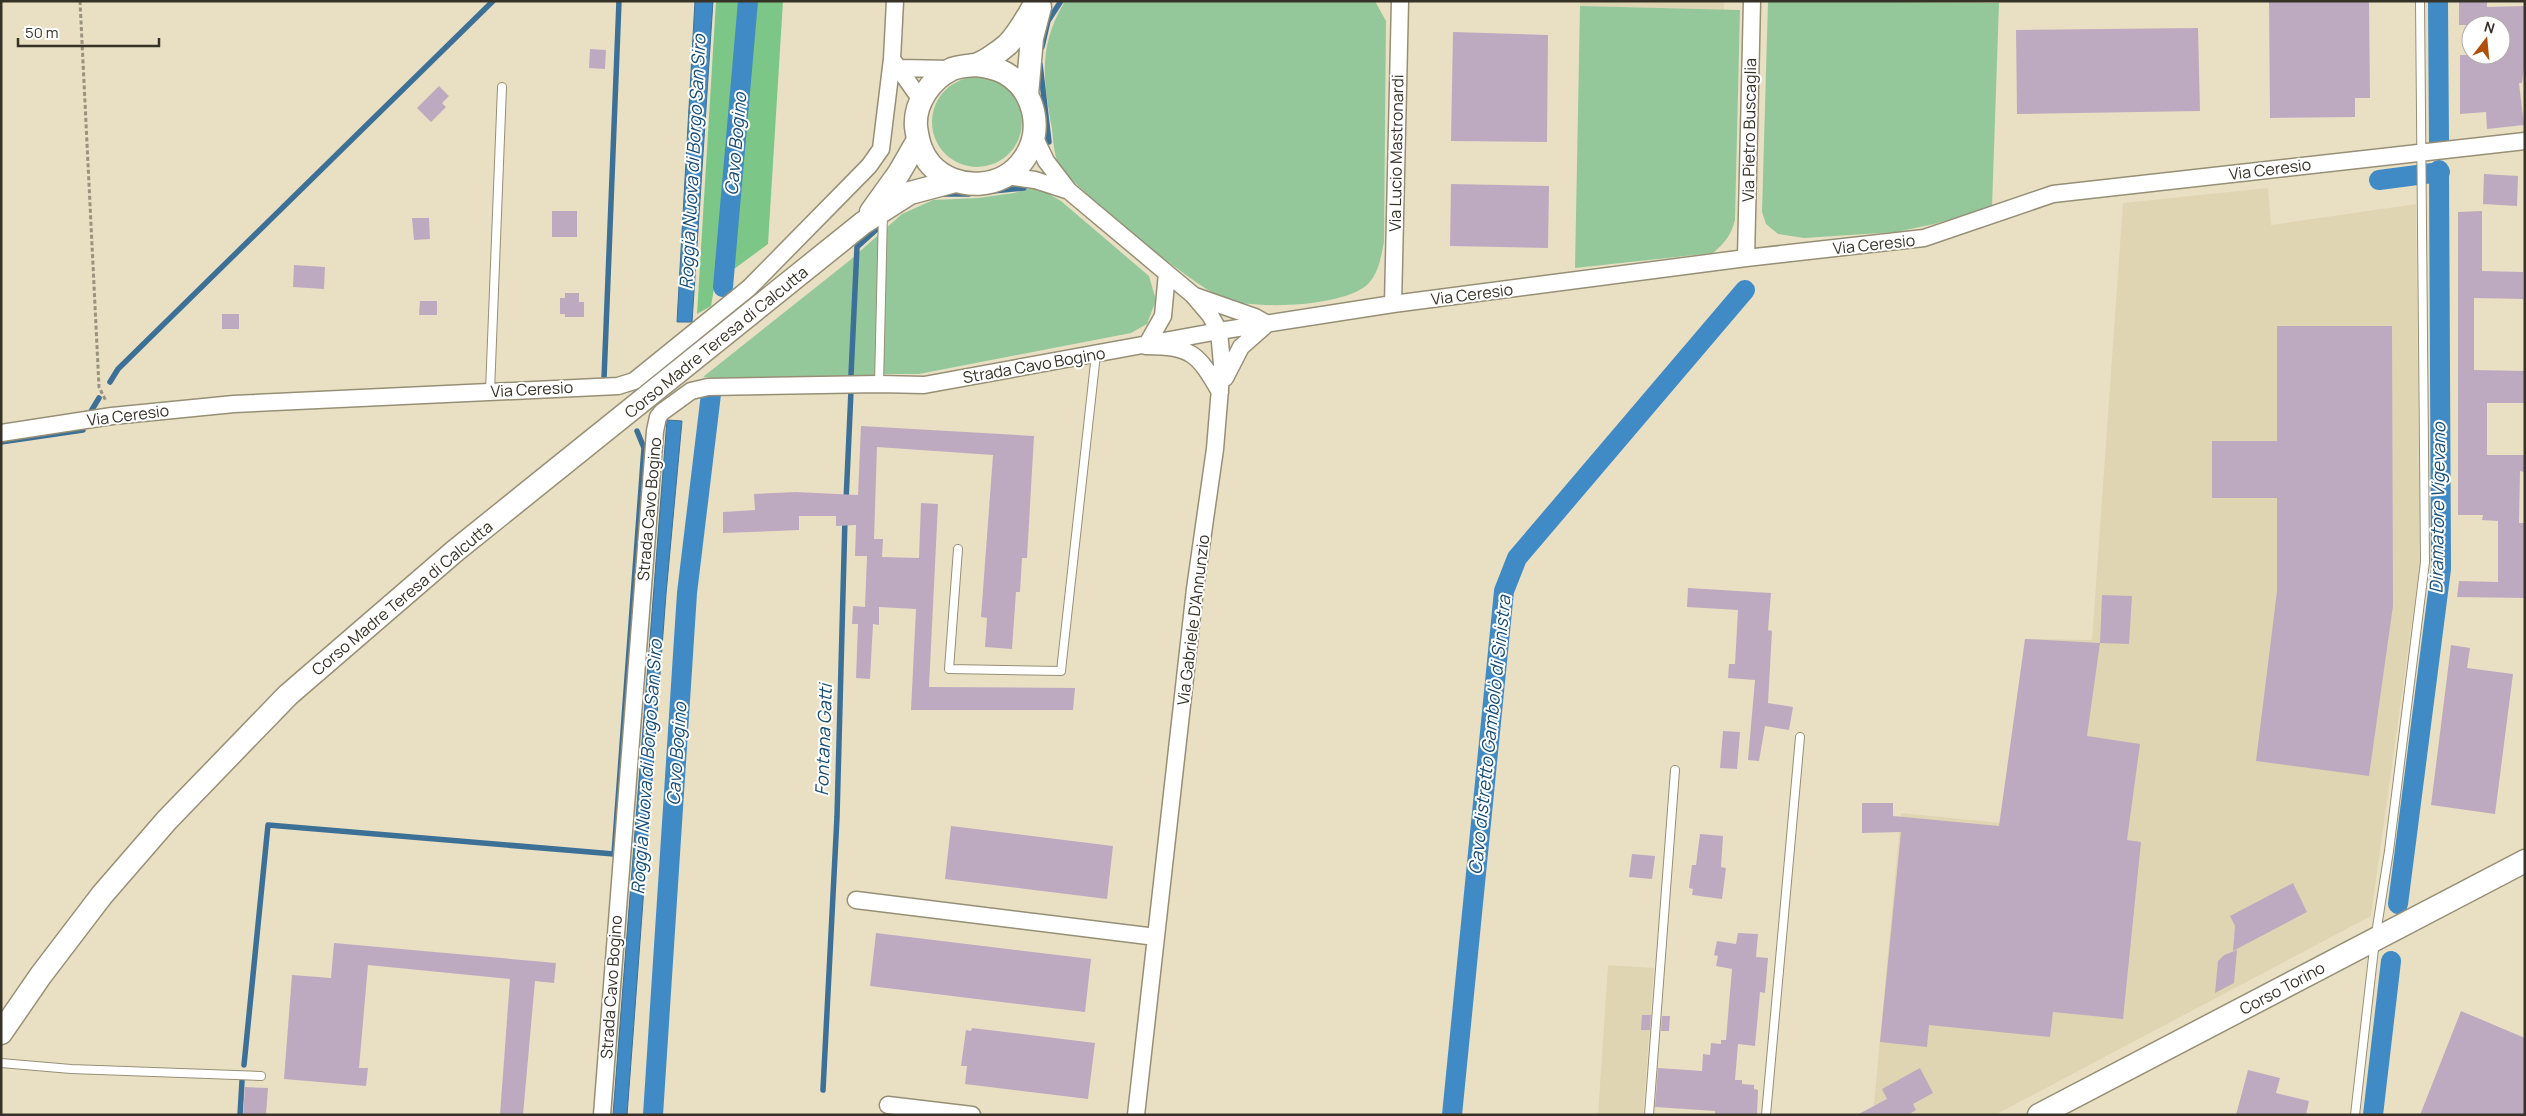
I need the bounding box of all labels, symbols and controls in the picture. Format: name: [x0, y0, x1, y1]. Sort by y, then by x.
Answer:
scale bar: [18, 15, 159, 47]
north arrow: [2461, 15, 2511, 65]
text: N: [2482, 17, 2497, 38]
text: 50 m: [25, 22, 59, 43]
water label: Roggia Nuova di Borgo San Siro: [673, 32, 711, 290]
street label: Via Pietro Buscaglia: [1737, 58, 1761, 202]
street label: Via Lucio Mastronardi: [1384, 74, 1408, 232]
water label: Cavo Bogino: [719, 90, 752, 196]
street label: Via Ceresio: [2228, 153, 2312, 185]
street label: Via Ceresio: [1832, 229, 1916, 259]
street label: Corso Madre Teresa di Calcutta: [620, 261, 812, 423]
street label: Via Ceresio: [1430, 278, 1514, 310]
street label: Strada Cavo Bogino: [961, 342, 1107, 388]
street label: Via Ceresio: [490, 376, 574, 402]
street label: Via Ceresio: [86, 399, 170, 431]
water label: Diramatore Vigevano: [2424, 421, 2451, 594]
street label: Strada Cavo Bogino: [632, 436, 666, 582]
street label: Corso Madre Teresa di Calcutta: [307, 516, 497, 680]
street label: Via Gabriele D'Annunzio: [1172, 533, 1214, 707]
water label: Cavo distretto Gambolò di Sinistra: [1462, 593, 1516, 876]
water label: Roggia Nuova di Borgo San Siro: [625, 637, 667, 895]
water label: Fontana Gatti: [809, 681, 837, 796]
water label: Cavo Bogino: [660, 700, 692, 806]
street label: Strada Cavo Bogino: [595, 914, 627, 1060]
street label: Corso Torino: [2236, 956, 2328, 1020]

